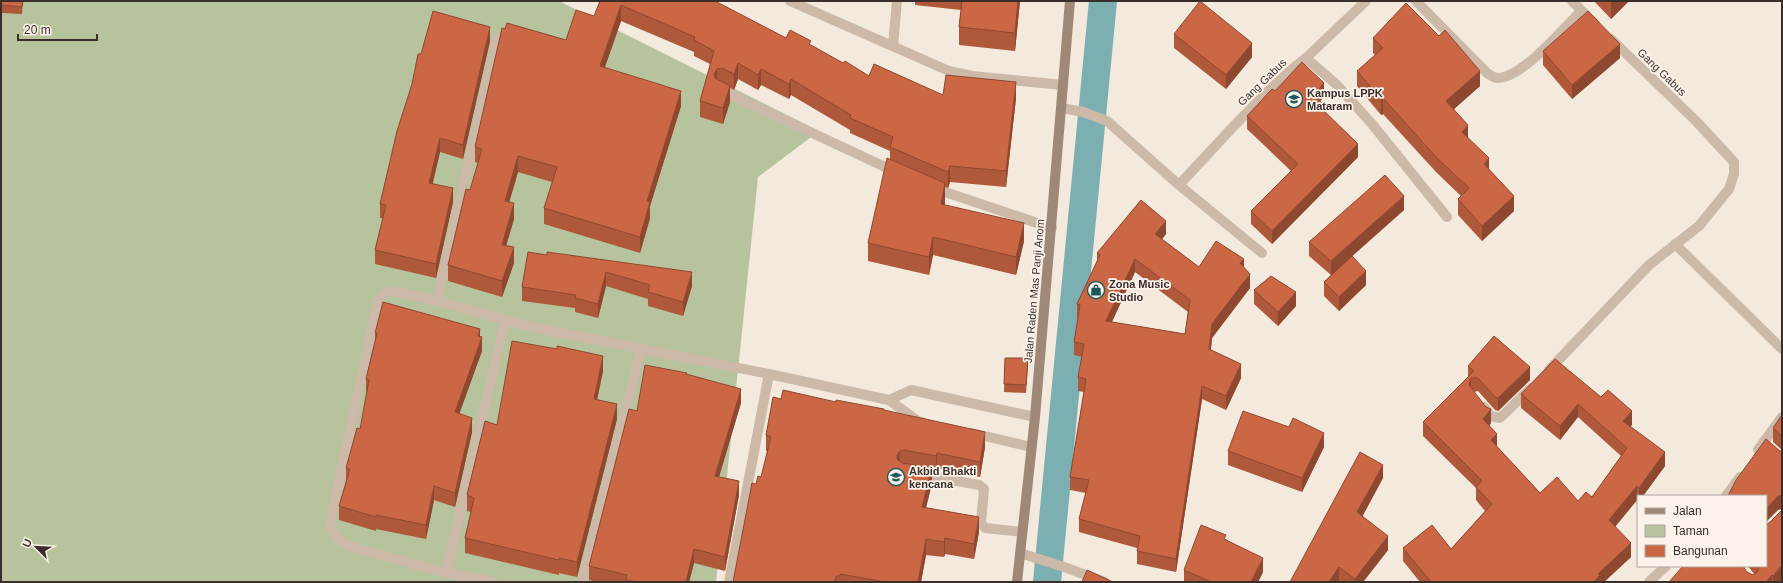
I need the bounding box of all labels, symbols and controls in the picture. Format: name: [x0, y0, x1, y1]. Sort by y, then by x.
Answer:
scale bar: [18, 16, 97, 42]
text: 20 m: [24, 23, 51, 37]
street label: Gang Gabus: [1635, 46, 1689, 98]
street label: Gang Gabus: [1235, 56, 1289, 108]
place label: Kampus LPPK Mataram: [1307, 87, 1383, 112]
school or university icon: Kampus LPPK Mataram: [1284, 89, 1304, 109]
street label: Jalan Raden Mas Panji Anom: [1022, 219, 1046, 363]
place label: Zona Music Studio: [1109, 278, 1170, 303]
shop icon: Zona Music Studio: [1086, 280, 1106, 300]
place label: Akbid Bhakti kencana: [909, 465, 976, 490]
school or university icon: Akbid Bhakti kencana: [886, 467, 906, 487]
legend: [1637, 495, 1767, 567]
text: Jalan: [1673, 504, 1702, 518]
text: Taman: [1673, 524, 1709, 538]
north arrow: [16, 527, 56, 567]
text: U: [20, 537, 34, 549]
text: Bangunan: [1673, 544, 1728, 558]

